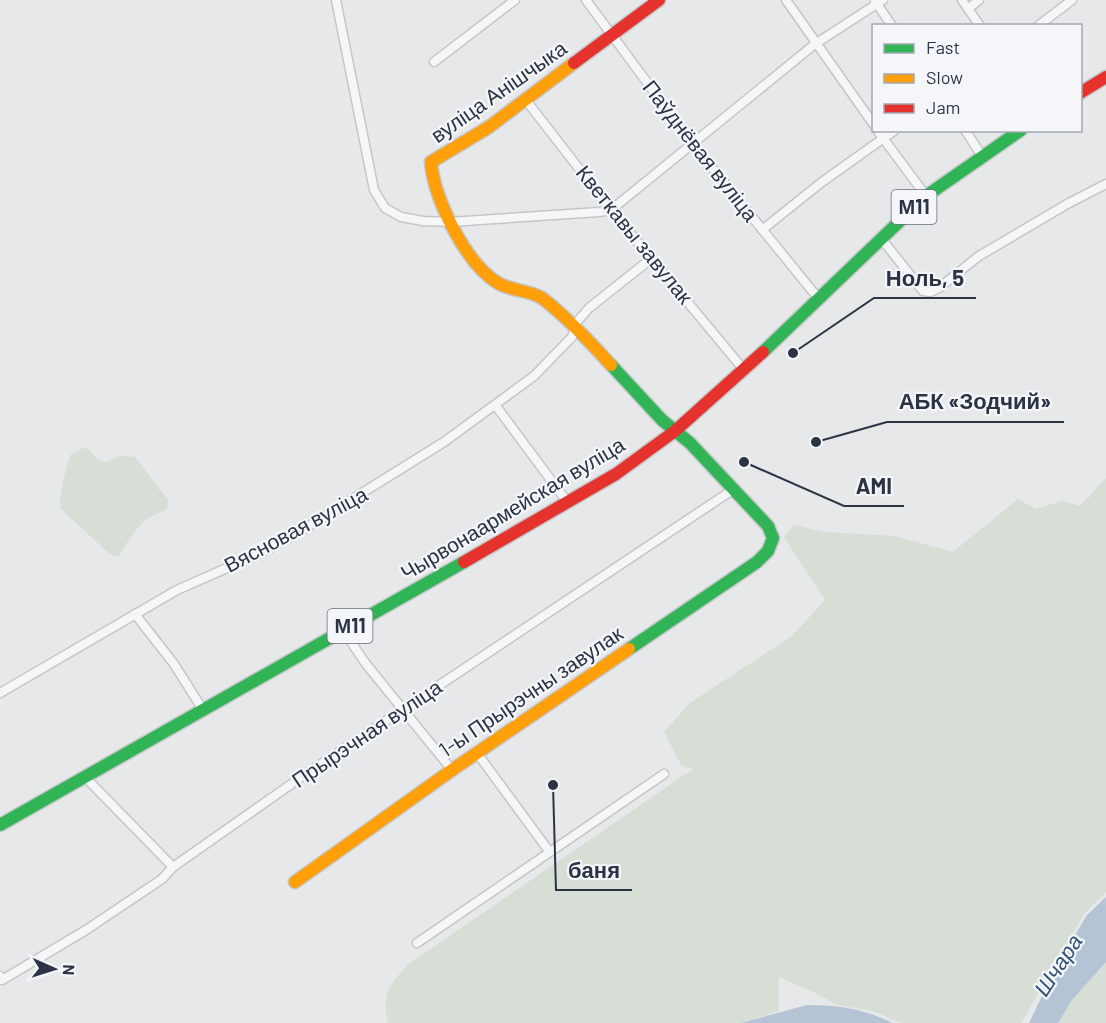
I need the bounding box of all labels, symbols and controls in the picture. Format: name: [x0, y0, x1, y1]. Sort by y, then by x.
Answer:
legend: [872, 24, 1082, 132]
street label: вуліца Анішчыка: [425, 34, 571, 147]
text: Fast: [926, 36, 960, 58]
text: Slow: [926, 66, 963, 88]
street label: Паўднёвая вуліца: [638, 74, 764, 226]
text: Jam: [926, 96, 960, 118]
street label: Кветкавы завулак: [572, 160, 699, 309]
road number: М11: [892, 190, 936, 224]
callout: Ноль, 5: [874, 258, 976, 298]
text: Ноль, 5: [886, 264, 964, 290]
callout: АБК «Зодчий»: [887, 382, 1064, 422]
text: АБК «Зодчий»: [899, 387, 1051, 414]
street label: Чырвонаармейская вуліца: [396, 431, 629, 585]
callout: AMI: [844, 466, 904, 506]
text: AMI: [856, 472, 892, 498]
street label: Вясновая вуліца: [219, 480, 371, 577]
road number: М11: [328, 609, 372, 643]
street label: 1-ы Прырэчны завулак: [434, 619, 627, 762]
street label: Прырэчная вуліца: [286, 673, 446, 792]
callout: баня: [556, 850, 632, 890]
text: баня: [568, 856, 620, 882]
water label: Шчара: [1028, 929, 1088, 1001]
north arrow: [24, 939, 84, 999]
text: N: [60, 964, 79, 976]

